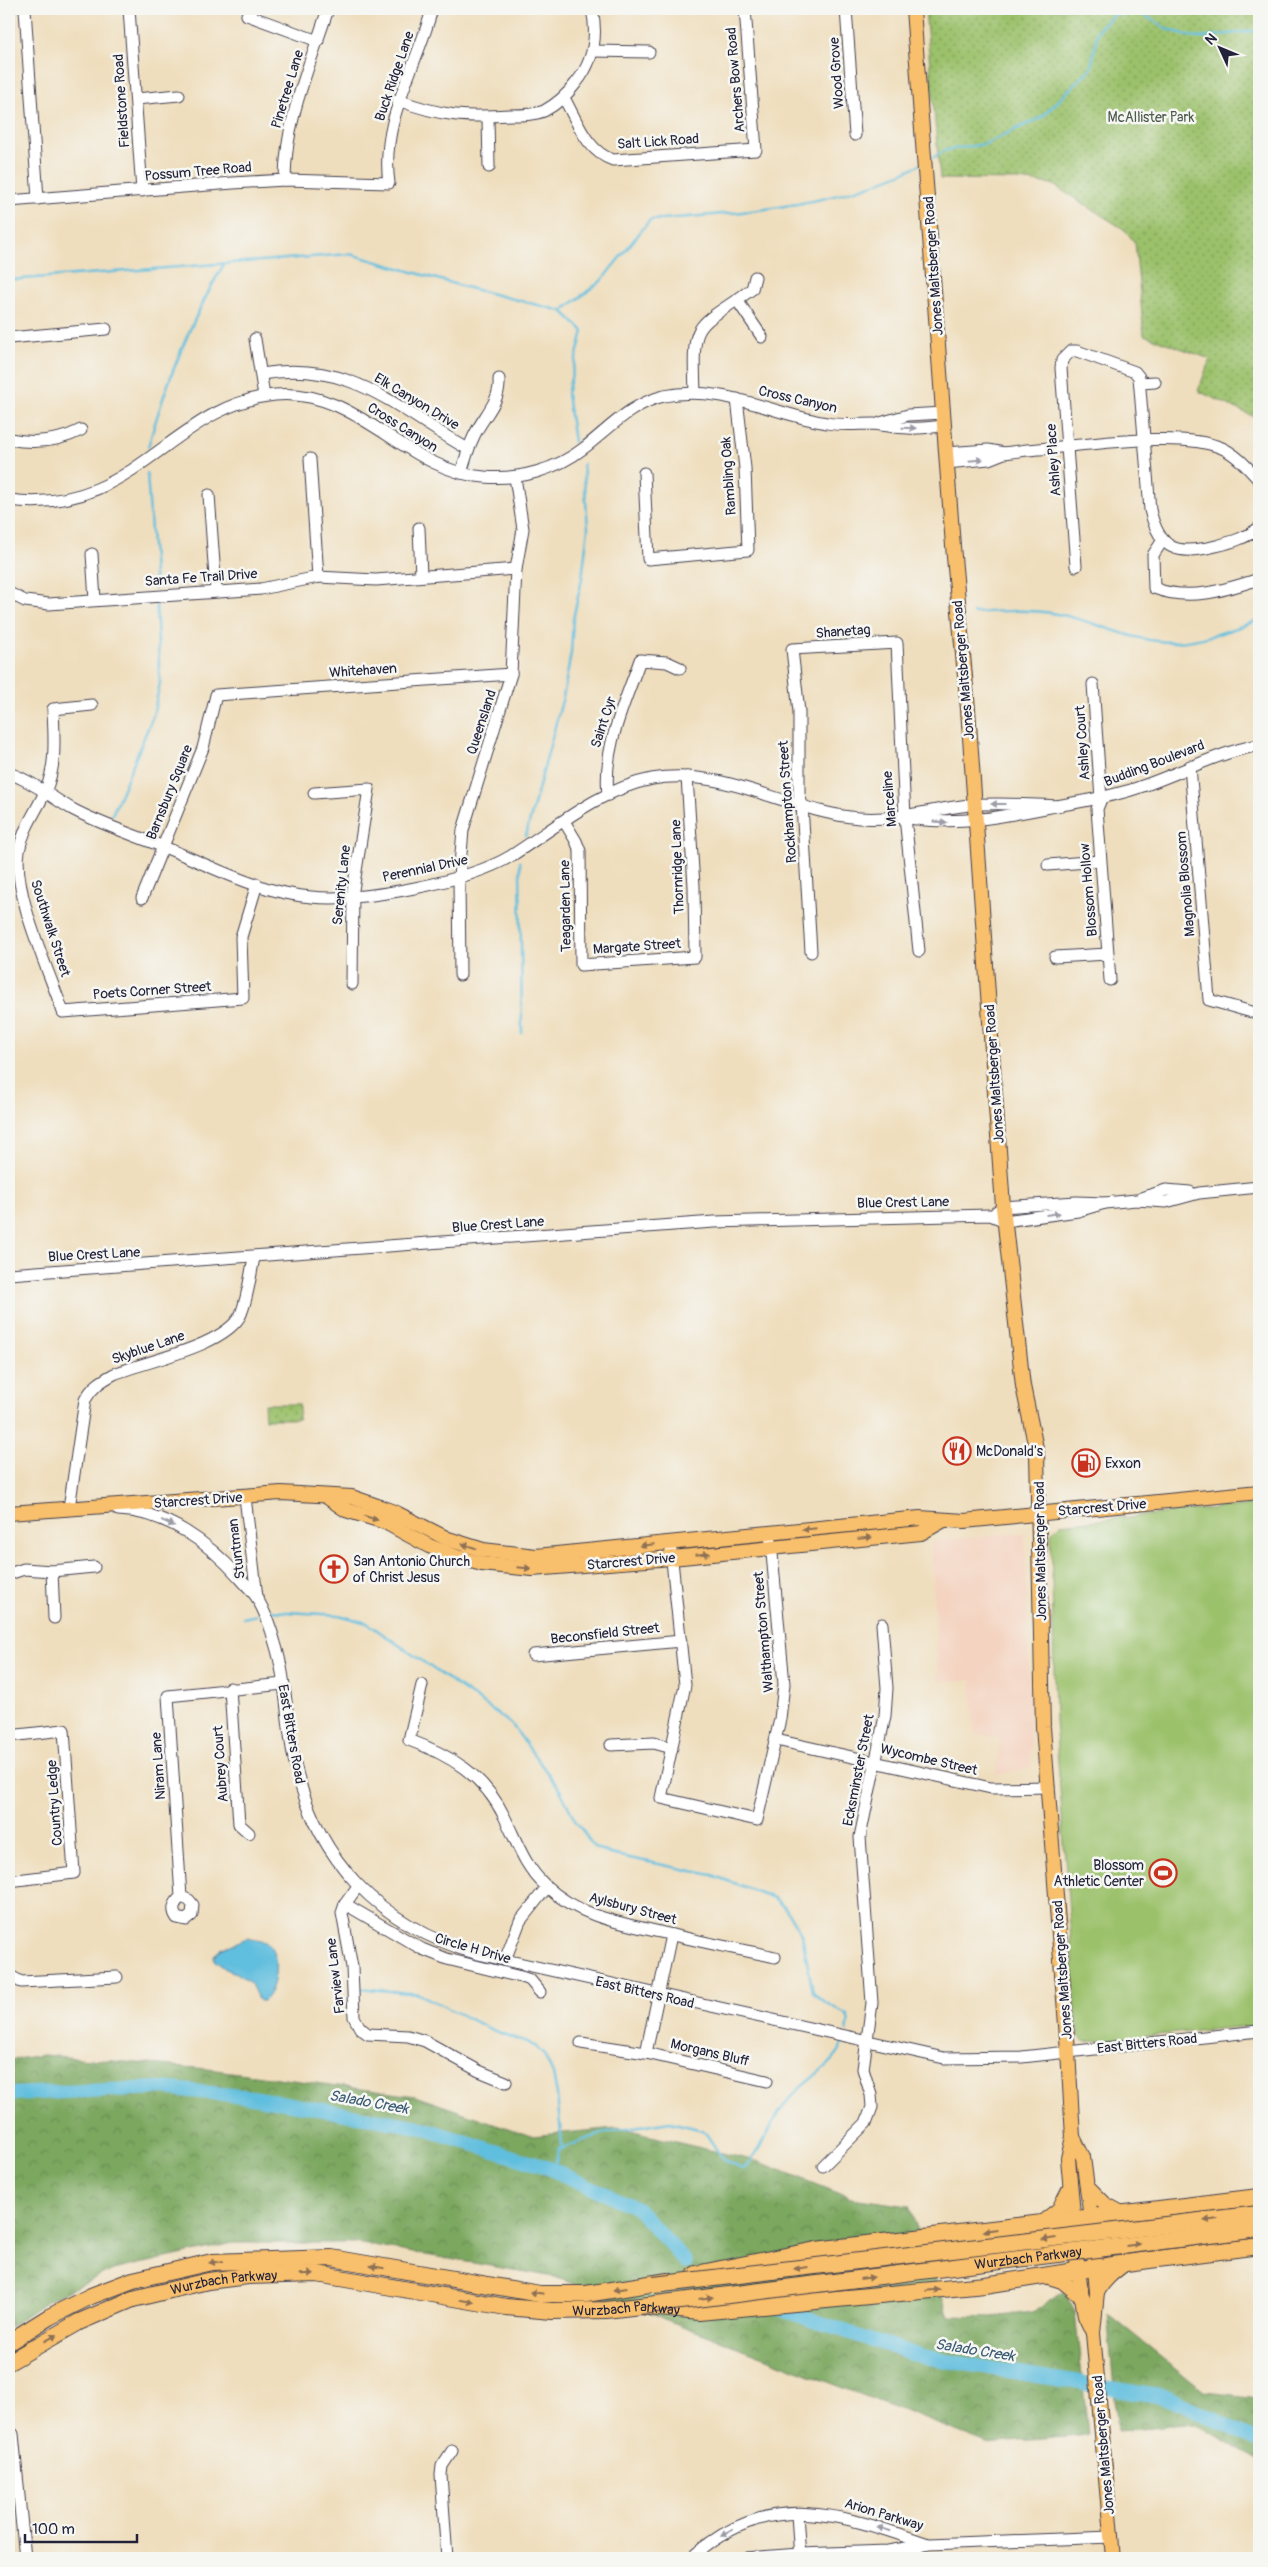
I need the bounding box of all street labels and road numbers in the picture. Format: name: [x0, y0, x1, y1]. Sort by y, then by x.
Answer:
street label: Archers Bow Road: [722, 26, 749, 133]
street label: Buck Ridge Lane: [371, 29, 418, 123]
street label: Wood Grove: [826, 37, 847, 109]
street label: Pinetree Lane: [268, 48, 307, 130]
street label: Fieldstone Road: [110, 53, 133, 149]
street label: Salt Lick Road: [617, 130, 700, 153]
street label: Possum Tree Road: [144, 158, 252, 185]
street label: Jones Maltsberger Road: [920, 196, 947, 336]
street label: Elk Canyon Drive: [371, 369, 462, 434]
street label: Cross Canyon: [757, 382, 839, 417]
street label: Cross Canyon: [364, 399, 441, 456]
street label: Ashley Place: [1042, 423, 1065, 497]
street label: Rambling Oak: [717, 436, 740, 516]
street label: Santa Fe Trail Drive: [144, 565, 258, 590]
street label: Jones Maltsberger Road: [949, 599, 978, 740]
street label: Shanetag: [815, 621, 871, 642]
street label: Whitehaven: [329, 660, 397, 681]
street label: Queensland: [463, 687, 500, 757]
street label: Saint Cyr: [587, 694, 620, 750]
street label: Ashley Court: [1071, 705, 1094, 781]
street label: Budding Boulevard: [1102, 736, 1207, 790]
street label: Rockhampton Street: [775, 740, 800, 864]
street label: Barnsbury Square: [143, 742, 196, 842]
street label: Marceline: [879, 770, 900, 828]
street label: Thornridge Lane: [667, 819, 688, 915]
street label: Magnolia Blossom: [1172, 831, 1199, 937]
street label: Blossom Hollow: [1076, 842, 1101, 937]
street label: Serenity Lane: [329, 844, 354, 926]
street label: Perennial Drive: [381, 851, 470, 886]
street label: Teagarden Lane: [556, 860, 575, 952]
street label: Southwalk Street: [27, 877, 74, 979]
street label: Margate Street: [592, 935, 682, 958]
street label: Poets Corner Street: [92, 978, 212, 1003]
street label: Jones Maltsberger Road: [981, 1004, 1008, 1144]
street label: Blue Crest Lane: [857, 1193, 949, 1212]
street label: Blue Crest Lane: [451, 1213, 545, 1236]
street label: Blue Crest Lane: [48, 1244, 141, 1265]
street label: Skyblue Lane: [109, 1327, 187, 1368]
street label: Jones Maltsberger Road: [1031, 1481, 1050, 1621]
street label: Starcrest Drive: [153, 1489, 243, 1512]
street label: Starcrest Drive: [1057, 1495, 1147, 1520]
street label: Stuntman: [224, 1518, 249, 1580]
street label: Starcrest Drive: [586, 1549, 676, 1574]
street label: Walthampton Street: [750, 1570, 777, 1693]
street label: Beconsfield Street: [550, 1619, 661, 1648]
street label: East Bitters Road: [274, 1683, 309, 1785]
street label: Ecksminster Street: [839, 1712, 878, 1828]
street label: Aubrey Court: [209, 1725, 232, 1803]
street label: Niram Lane: [148, 1731, 169, 1800]
street label: Wycombe Street: [879, 1740, 980, 1779]
street label: Country Ledge: [43, 1759, 66, 1847]
street label: Aylsbury Street: [587, 1889, 679, 1928]
street label: Jones Maltsberger Road: [1049, 1900, 1076, 2040]
street label: Circle H Drive: [433, 1930, 513, 1967]
street label: Farview Lane: [322, 1937, 349, 2015]
street label: East Bitters Road: [594, 1973, 696, 2012]
street label: East Bitters Road: [1096, 2030, 1198, 2057]
street label: Morgans Bluff: [669, 2035, 751, 2070]
street label: Wurzbach Parkway: [973, 2243, 1083, 2273]
street label: Wurzbach Parkway: [169, 2267, 277, 2299]
street label: Wurzbach Parkway: [572, 2298, 681, 2320]
street label: Jones Maltsberger Road: [1089, 2374, 1118, 2515]
street label: Arion Parkway: [842, 2494, 925, 2535]

